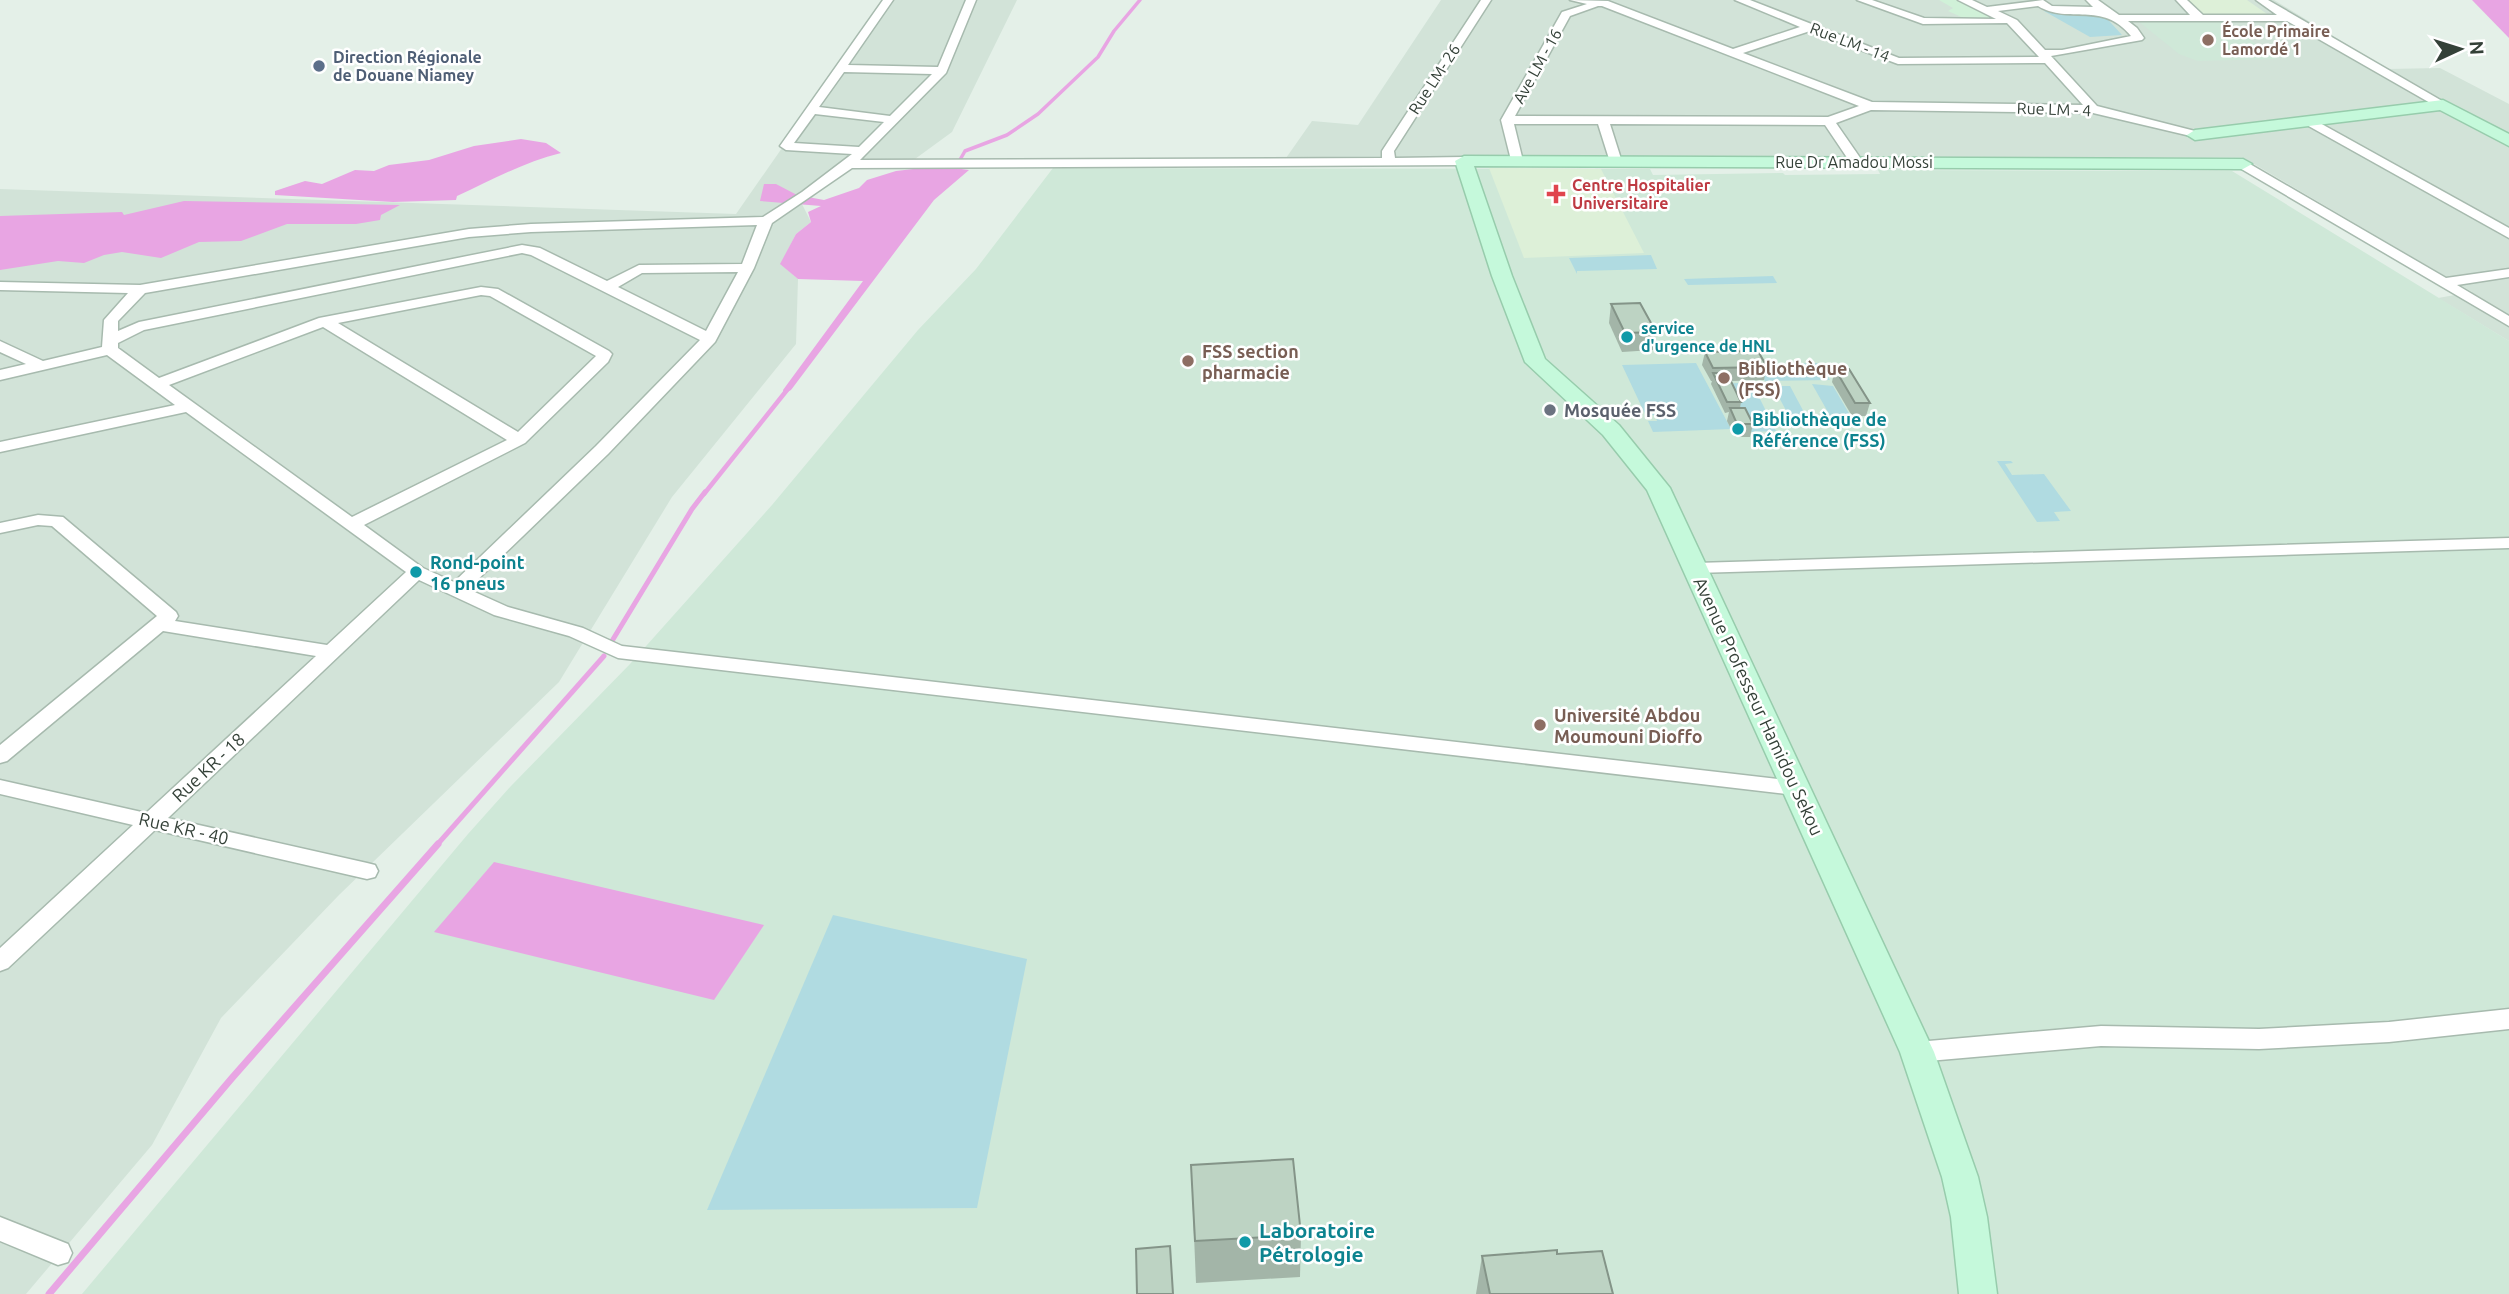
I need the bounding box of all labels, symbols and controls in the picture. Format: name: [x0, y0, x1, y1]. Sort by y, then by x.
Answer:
north arrow: [2425, 14, 2495, 84]
street label: Rue LM - 14: [1808, 19, 1892, 65]
place label: École Primaire Lamordé 1: [2222, 20, 2330, 58]
street label: Ave LM - 16: [1509, 26, 1565, 106]
marker: École Primaire Lamordé 1: [2200, 32, 2216, 48]
text: N: [2465, 40, 2488, 56]
street label: Rue LM- 26: [1405, 41, 1463, 117]
place label: Direction Régionale de Douane Niamey: [333, 48, 482, 84]
marker: Direction Régionale de Douane Niamey: [311, 58, 327, 74]
street label: Rue LM - 4: [2016, 99, 2092, 119]
street label: Rue Dr Amadou Mossi: [1775, 153, 1933, 171]
place label: Centre Hospitalier Universitaire: [1572, 176, 1711, 212]
marker: Centre Hospitalier Universitaire: [1546, 184, 1566, 204]
place label: service d'urgence de HNL: [1641, 319, 1774, 355]
marker: service d'urgence de HNL: [1619, 329, 1635, 345]
place label: FSS section pharmacie: [1202, 341, 1299, 382]
marker: FSS section pharmacie: [1180, 353, 1196, 369]
place label: Bibliothèque (FSS): [1738, 358, 1847, 400]
marker: Bibliothèque (FSS): [1716, 370, 1732, 386]
place label: Mosquée FSS: [1564, 400, 1676, 420]
marker: Mosquée FSS: [1542, 402, 1558, 418]
place label: Bibliothèque de Référence (FSS): [1752, 409, 1887, 451]
marker: Bibliothèque de Référence (FSS): [1730, 421, 1746, 437]
place label: Rond-point 16 pneus: [430, 552, 525, 593]
marker: Rond-point 16 pneus: [408, 564, 424, 580]
street label: Avenue Professeur Hamidou Sekou: [1690, 574, 1828, 838]
place label: Université Abdou Moumouni Dioffo: [1554, 705, 1703, 746]
marker: Université Abdou Moumouni Dioffo: [1532, 717, 1548, 733]
street label: Rue KR - 18: [168, 728, 248, 806]
street label: Rue KR - 40: [137, 808, 231, 848]
place label: Laboratoire Pétrologie: [1259, 1218, 1375, 1266]
marker: Laboratoire Pétrologie: [1237, 1234, 1253, 1250]

